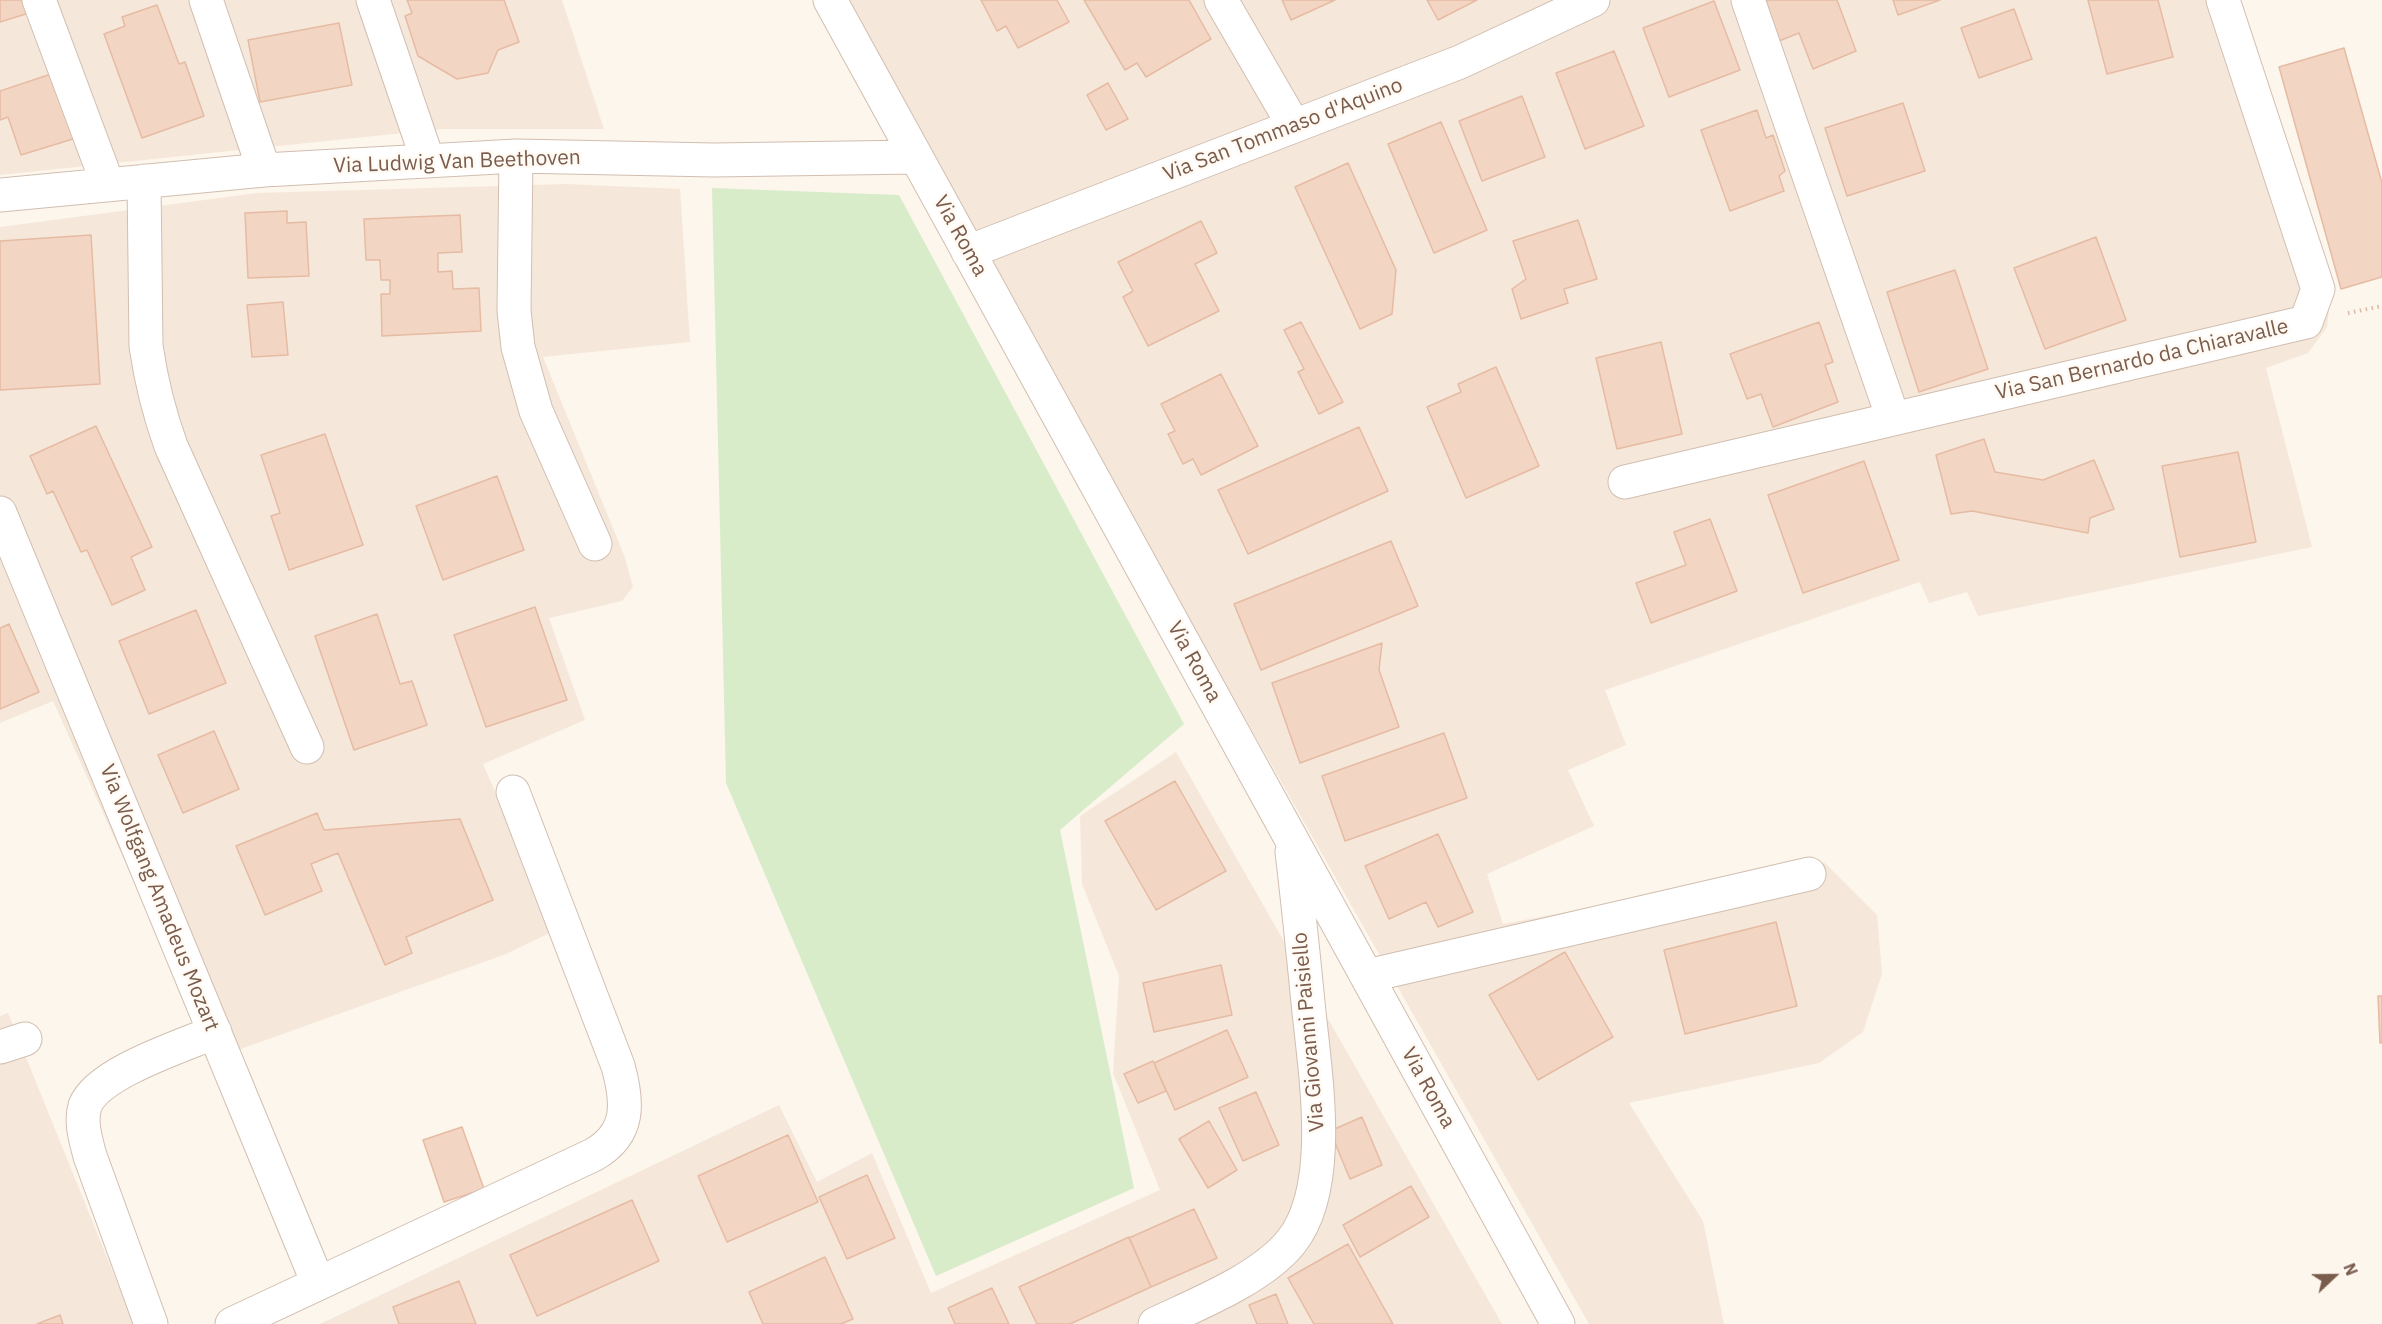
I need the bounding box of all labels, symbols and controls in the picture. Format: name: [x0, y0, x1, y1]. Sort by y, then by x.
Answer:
street label: Via San Tommaso d'Aquino: [1160, 73, 1406, 187]
street label: Via Ludwig Van Beethoven: [333, 145, 581, 179]
street label: Via Roma: [927, 191, 993, 281]
street label: Via San Bernardo da Chiaravalle: [1993, 314, 2291, 406]
street label: Via Roma: [1161, 617, 1227, 707]
street label: Via Wolfgang Amadeus Mozart: [94, 761, 224, 1035]
street label: Via Giovanni Paisiello: [1288, 931, 1330, 1133]
street label: Via Roma: [1395, 1043, 1461, 1133]
north arrow: [2304, 1246, 2364, 1306]
text: N: [2339, 1260, 2362, 1278]

